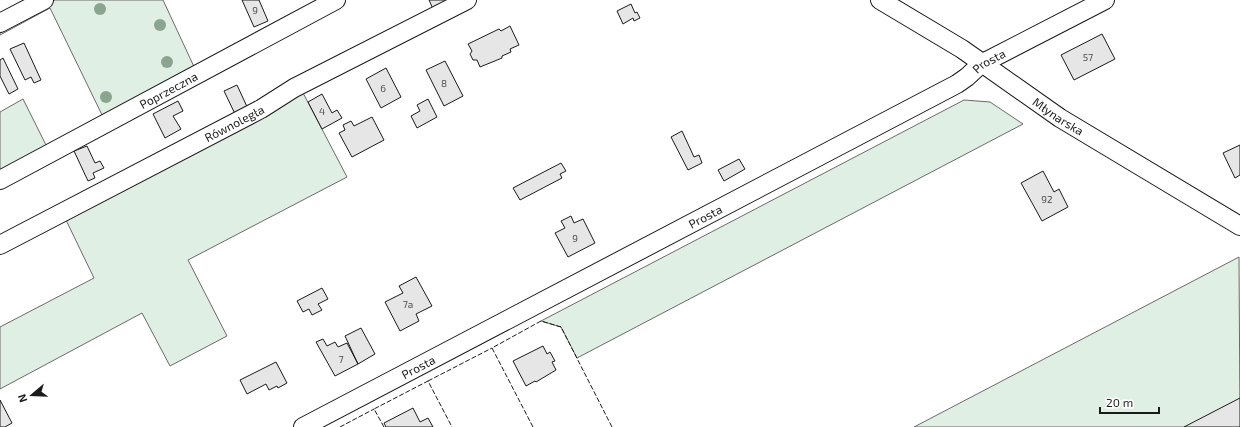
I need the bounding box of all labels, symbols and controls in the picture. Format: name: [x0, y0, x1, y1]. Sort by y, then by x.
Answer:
house number: 9: [252, 4, 258, 16]
street label: Prosta: [969, 46, 1007, 76]
house number: 57: [1083, 51, 1093, 63]
street label: Poprzeczna: [137, 69, 200, 111]
house number: 8: [441, 77, 447, 89]
house number: 6: [380, 82, 386, 94]
street label: Młynarska: [1030, 94, 1086, 138]
street label: Równoległa: [202, 102, 266, 144]
house number: 4: [319, 105, 325, 117]
house number: 92: [1041, 193, 1053, 205]
street label: Prosta: [686, 202, 724, 231]
house number: 9: [572, 232, 578, 244]
house number: 7a: [403, 298, 413, 310]
street label: Prosta: [399, 352, 437, 381]
house number: 7: [338, 353, 344, 365]
north arrow: [12, 375, 52, 415]
scale bar: [1100, 389, 1159, 415]
text: N: [15, 392, 30, 404]
text: 20 m: [1106, 395, 1133, 409]

